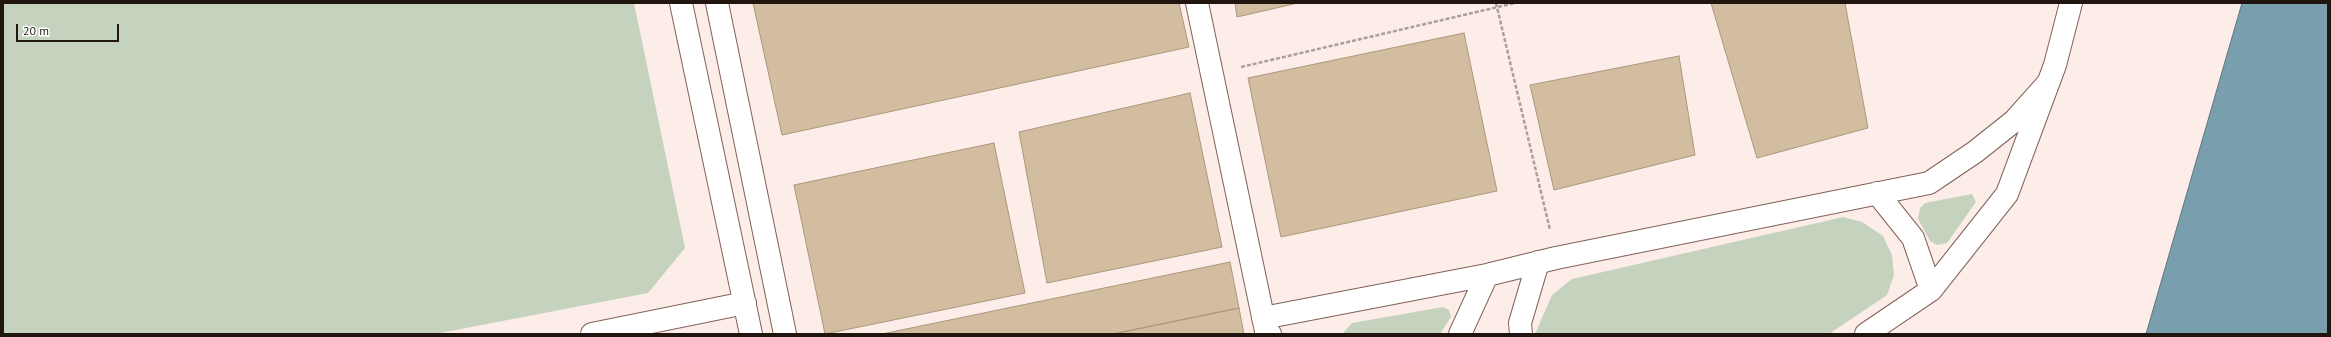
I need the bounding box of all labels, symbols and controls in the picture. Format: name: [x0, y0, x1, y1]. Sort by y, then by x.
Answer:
scale bar: [18, 16, 121, 42]
text: 20 m: [23, 23, 49, 38]

